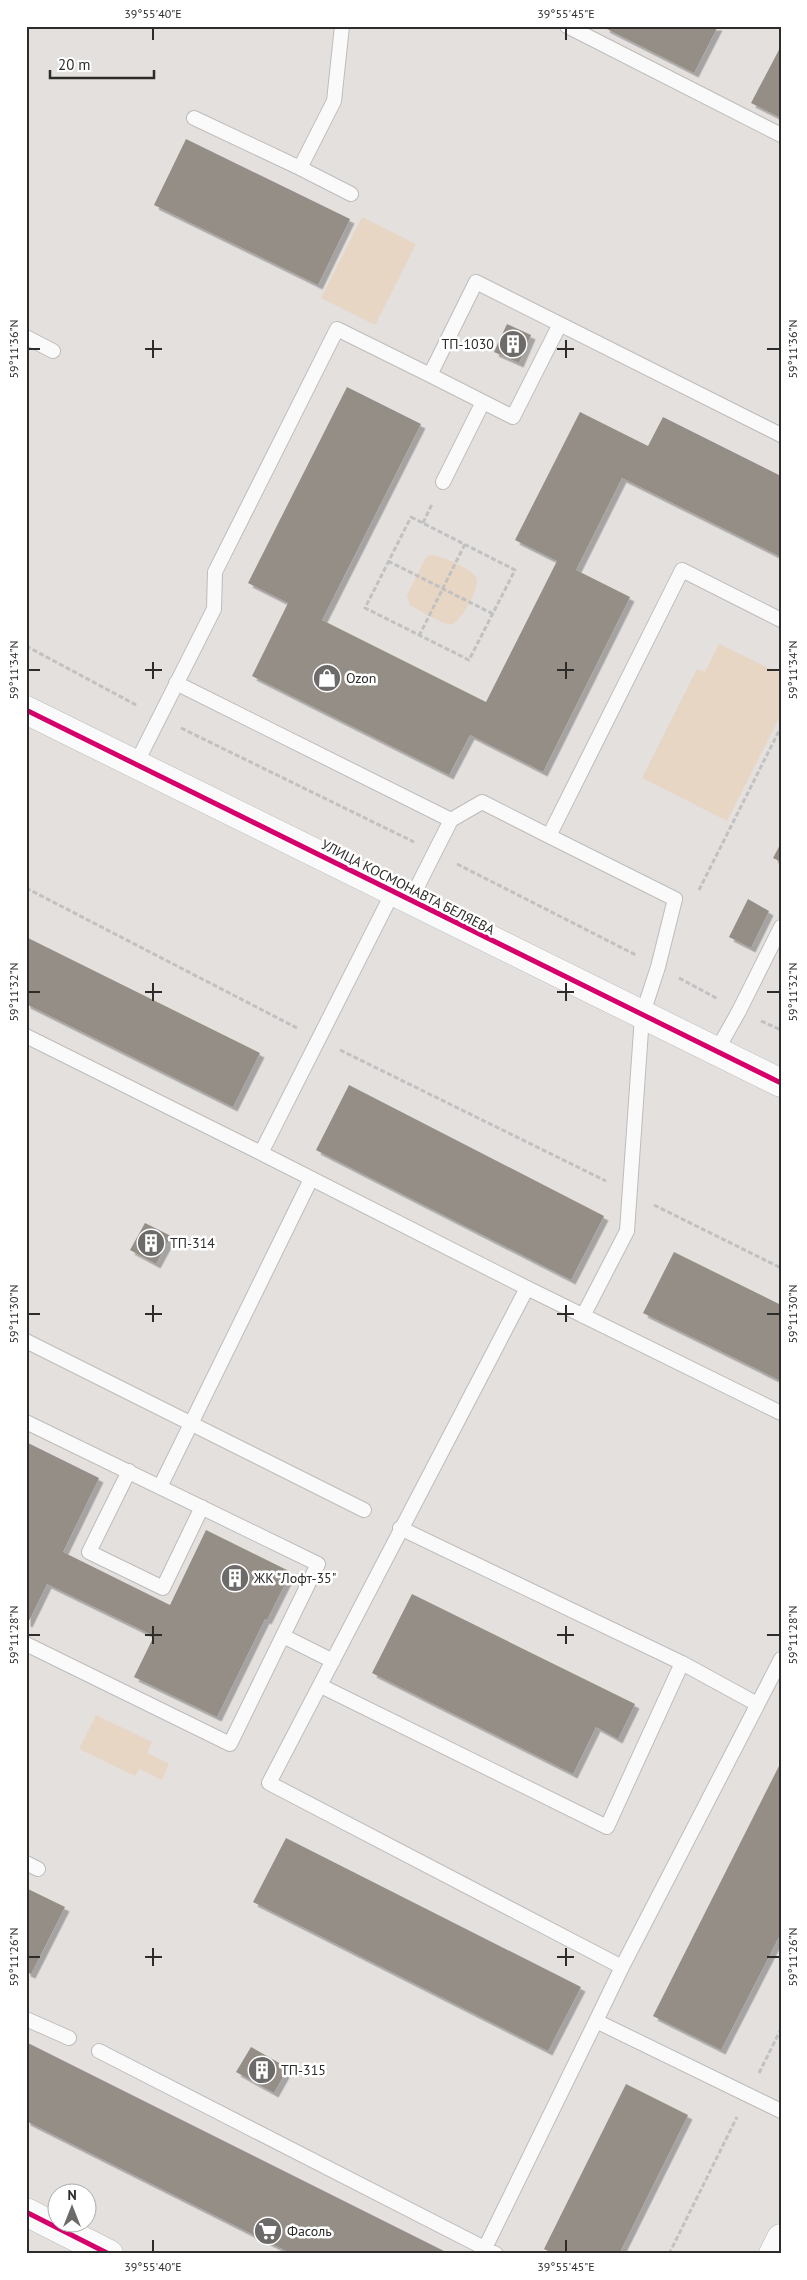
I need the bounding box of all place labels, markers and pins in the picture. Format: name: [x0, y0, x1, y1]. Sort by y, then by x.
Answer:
building icon: ТП-1030: [498, 329, 528, 359]
place label: ТП-1030: [441, 335, 494, 353]
shop icon: Ozon: [312, 663, 342, 693]
place label: Ozon: [346, 669, 376, 687]
building icon: ТП-314: [136, 1228, 166, 1258]
place label: ТП-314: [170, 1234, 215, 1252]
building icon: ЖК "Лофт-35": [220, 1563, 250, 1593]
place label: ЖК "Лофт-35": [253, 1569, 336, 1587]
building icon: ТП-315: [247, 2055, 277, 2085]
place label: ТП-315: [281, 2061, 326, 2079]
supermarket icon: Фасоль: [253, 2216, 283, 2246]
place label: Фасоль: [287, 2222, 332, 2240]

